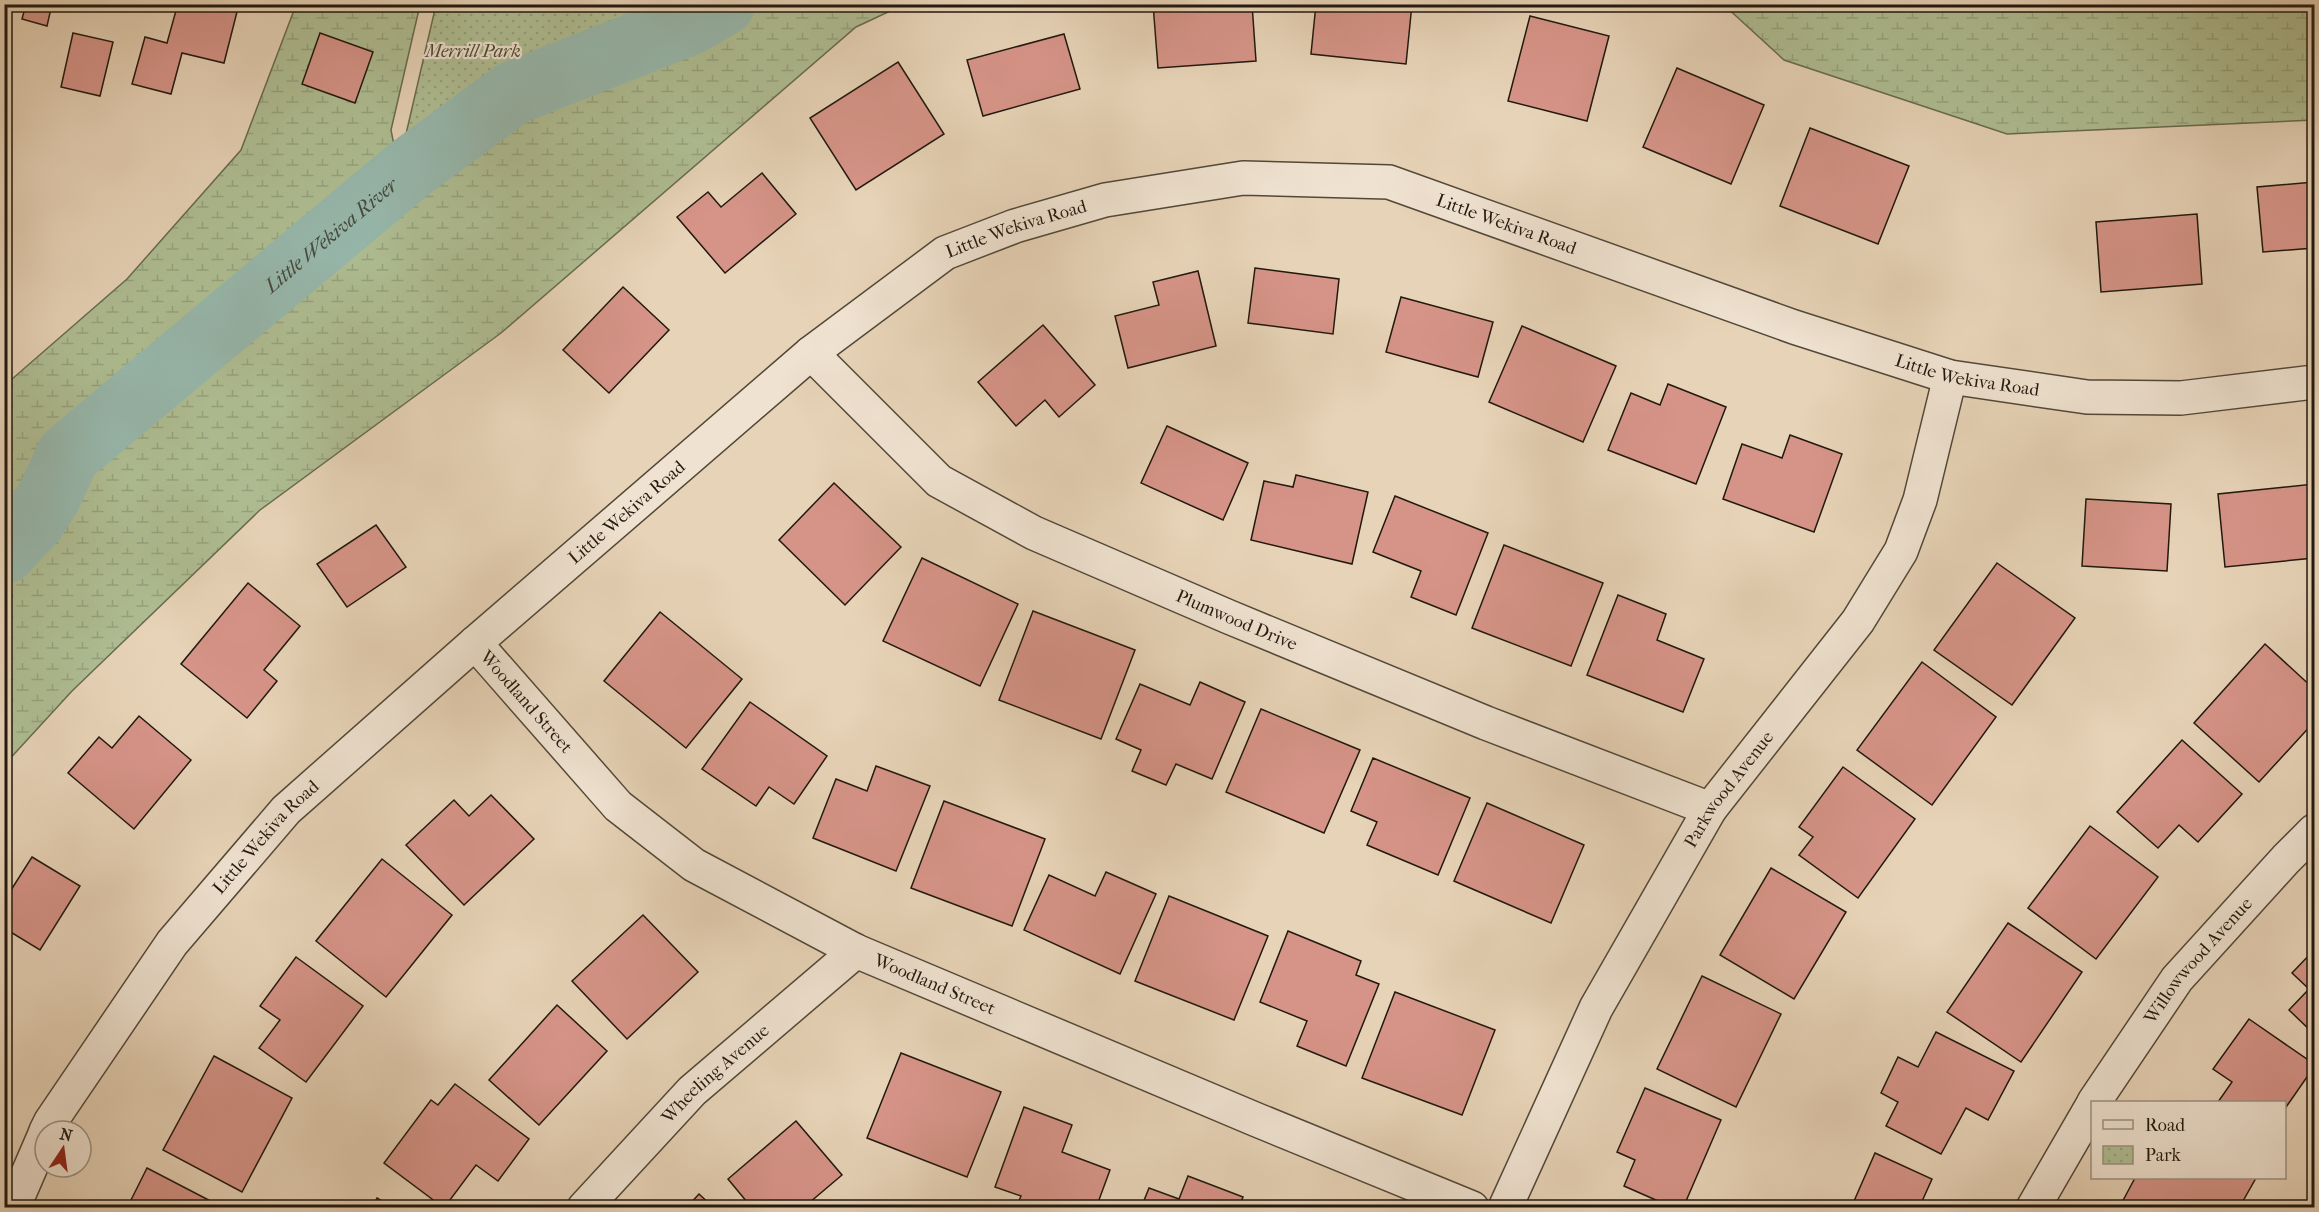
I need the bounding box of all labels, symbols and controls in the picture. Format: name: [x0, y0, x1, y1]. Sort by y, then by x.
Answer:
park label: Merrill Park: [423, 41, 521, 62]
water label: Little Wekiva River: [258, 172, 403, 298]
street label: Little Wekiva Road: [1433, 189, 1579, 259]
street label: Little Wekiva Road: [943, 195, 1089, 262]
street label: Little Wekiva Road: [1893, 350, 2041, 400]
street label: Little Wekiva Road: [564, 456, 689, 568]
street label: Plumwood Drive: [1173, 585, 1301, 655]
street label: Woodland Street: [475, 645, 577, 758]
street label: Parkwood Avenue: [1680, 727, 1778, 851]
street label: Little Wekiva Road: [208, 775, 323, 898]
street label: Willowwood Avenue: [2139, 893, 2257, 1028]
street label: Woodland Street: [870, 949, 999, 1019]
street label: Wheeling Avenue: [656, 1020, 773, 1128]
legend: [2091, 1101, 2286, 1179]
text: Road: [2145, 1115, 2185, 1136]
north arrow: [33, 1119, 93, 1179]
text: N: [58, 1124, 75, 1146]
text: Park: [2145, 1145, 2182, 1166]

